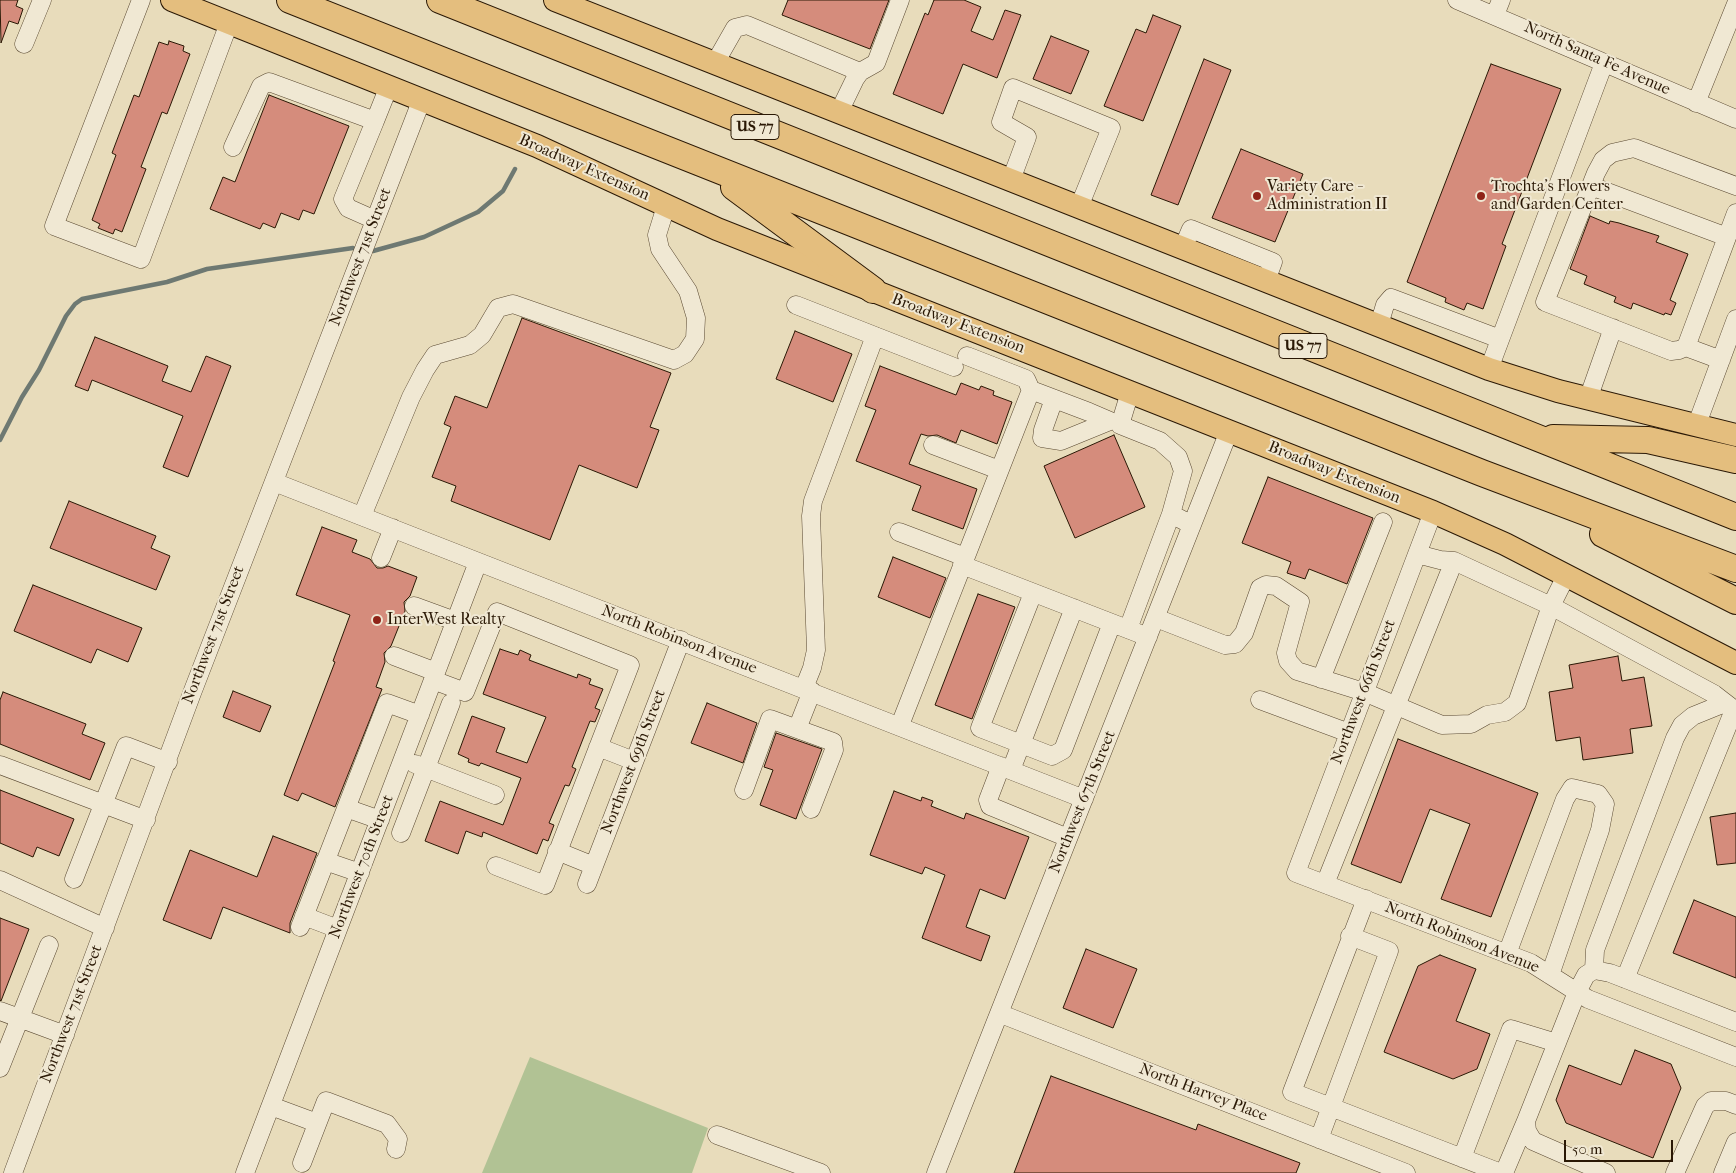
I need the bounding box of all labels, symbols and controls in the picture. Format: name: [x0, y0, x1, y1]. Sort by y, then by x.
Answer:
street label: North Santa Fe Avenue: [1521, 18, 1673, 100]
road number: US 77: [731, 114, 779, 140]
street label: Broadway Extension: [516, 131, 652, 205]
place label: Variety Care - Administration II: [1267, 177, 1387, 215]
place label: Trochta's Flowers and Garden Center: [1491, 177, 1623, 215]
street label: Northwest 71st Street: [326, 185, 396, 329]
marker: Variety Care - Administration II: [1251, 190, 1263, 202]
marker: Trochta's Flowers and Garden Center: [1475, 190, 1487, 202]
street label: Broadway Extension: [889, 290, 1027, 358]
road number: US 77: [1279, 334, 1327, 358]
street label: Broadway Extension: [1265, 438, 1403, 508]
street label: Northwest 71st Street: [179, 563, 249, 707]
street label: North Robinson Avenue: [599, 601, 759, 679]
place label: InterWest Realty: [387, 610, 505, 630]
marker: InterWest Realty: [371, 614, 383, 626]
street label: Northwest 66th Street: [1328, 617, 1400, 767]
street label: Northwest 69th Street: [598, 687, 670, 837]
street label: Northwest 67th Street: [1046, 728, 1120, 876]
street label: Northwest 70th Street: [326, 792, 398, 942]
street label: North Robinson Avenue: [1382, 898, 1542, 978]
street label: Northwest 71st Street: [37, 942, 107, 1086]
street label: North Harvey Place: [1136, 1060, 1270, 1126]
scale bar: [1566, 1130, 1675, 1162]
text: 50 m: [1572, 1140, 1602, 1158]

